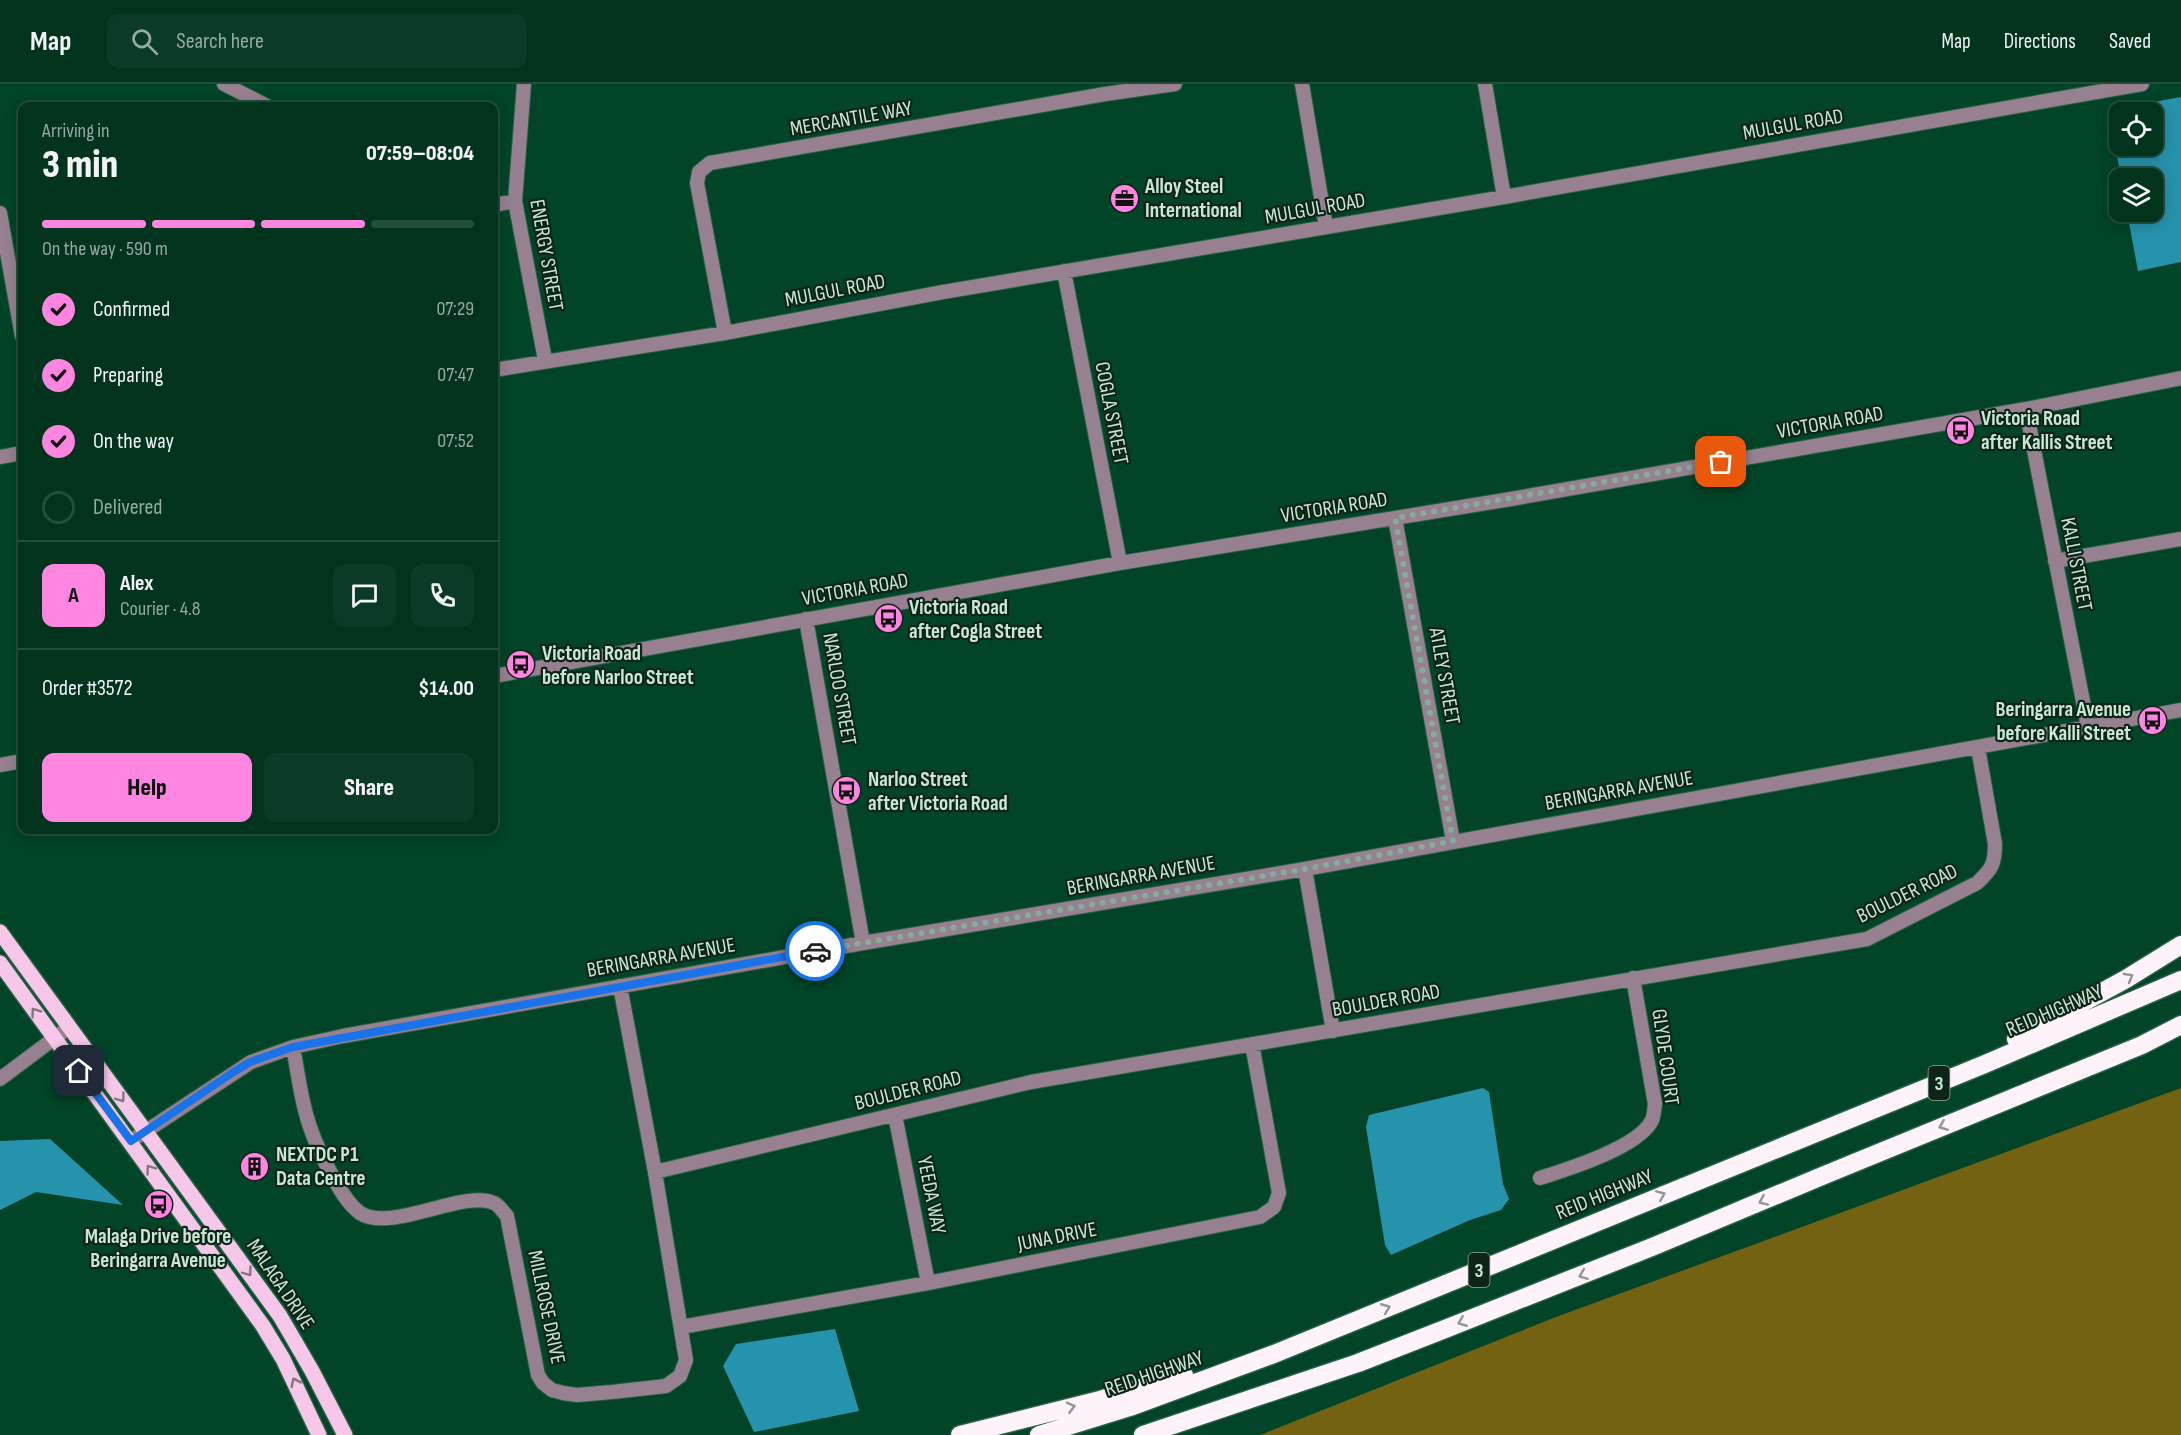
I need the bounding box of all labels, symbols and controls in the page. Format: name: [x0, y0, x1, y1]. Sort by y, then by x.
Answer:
search box: [107, 14, 527, 68]
text: Map: [30, 25, 71, 58]
icon: search: [128, 25, 161, 58]
text: Search here: [176, 28, 264, 55]
text: Map: [1941, 29, 1971, 54]
text: Directions: [2004, 29, 2076, 54]
text: Saved: [2109, 29, 2151, 54]
street label: MERCANTILE WAY: [788, 95, 914, 141]
map controls: [2109, 102, 2163, 222]
button: locate: [2109, 102, 2163, 156]
street label: MULGUL ROAD: [1741, 103, 1845, 146]
text: Arriving in: [42, 119, 110, 143]
text: 07:59–08:04: [366, 140, 474, 167]
text: 3 min: [42, 142, 118, 189]
button: layers: [2109, 168, 2163, 222]
place label: Alloy Steel International: [1144, 174, 1242, 223]
office icon: Alloy Steel International: [1108, 182, 1140, 214]
street label: MULGUL ROAD: [1263, 187, 1367, 230]
street label: ENERGY STREET: [524, 197, 569, 313]
text: On the way · 590 m: [42, 237, 168, 261]
street label: MULGUL ROAD: [783, 269, 887, 312]
icon: check: [42, 293, 75, 326]
text: Confirmed: [93, 296, 170, 323]
text: 07:29: [436, 297, 474, 321]
icon: check: [42, 359, 75, 392]
street label: COGLA STREET: [1089, 360, 1134, 467]
text: Preparing: [93, 362, 163, 389]
text: 07:47: [437, 363, 474, 387]
street label: VICTORIA ROAD: [1775, 401, 1885, 444]
place label: Victoria Road after Kallis Street: [1981, 406, 2113, 455]
bus stop icon: Victoria Road after Kallis Street: [1944, 414, 1976, 446]
icon: check: [42, 425, 75, 458]
text: On the way: [93, 428, 174, 455]
text: 07:52: [437, 429, 474, 453]
pin: [1695, 436, 1746, 487]
icon: bag: [1704, 445, 1737, 478]
street label: VICTORIA ROAD: [1279, 487, 1389, 528]
text: Delivered: [93, 494, 162, 521]
street label: KALLI STREET: [2055, 515, 2098, 613]
button: chat: [333, 564, 396, 627]
button: phone: [411, 564, 474, 627]
street label: VICTORIA ROAD: [800, 568, 910, 611]
text: Alex: [120, 570, 153, 597]
text: A: [68, 582, 79, 609]
place label: Victoria Road after Cogla Street: [909, 595, 1042, 644]
text: Courier · 4.8: [120, 597, 201, 621]
bus stop icon: Victoria Road after Cogla Street: [872, 603, 904, 635]
street label: ATLEY STREET: [1424, 625, 1465, 727]
street label: NARLOO STREET: [817, 631, 862, 748]
place label: Victoria Road before Narloo Street: [542, 641, 694, 690]
bus stop icon: Victoria Road before Narloo Street: [505, 649, 537, 681]
text: Order #3572: [42, 675, 132, 702]
text: $14.00: [418, 675, 474, 702]
place label: Beringarra Avenue before Kalli Street: [1996, 697, 2131, 746]
bus stop icon: Beringarra Avenue before Kalli Street: [2136, 705, 2168, 737]
button: Help: [42, 753, 252, 822]
button: Share: [264, 753, 474, 822]
street label: BERINGARRA AVENUE: [1543, 765, 1695, 816]
place label: Narloo Street after Victoria Road: [868, 767, 1008, 816]
bus stop icon: Narloo Street after Victoria Road: [831, 775, 863, 807]
street label: BERINGARRA AVENUE: [1065, 850, 1217, 901]
street label: BOULDER ROAD: [1853, 858, 1962, 929]
courier: [785, 921, 845, 981]
street label: BERINGARRA AVENUE: [585, 932, 737, 983]
icon: car: [799, 935, 832, 968]
one-way arrow: [2123, 973, 2133, 985]
street label: BOULDER ROAD: [1330, 979, 1442, 1022]
street label: REID HIGHWAY: [2002, 979, 2106, 1042]
one-way arrow: [31, 1007, 42, 1018]
street label: GLYDE COURT: [1646, 1007, 1685, 1107]
pin: [53, 1045, 104, 1096]
icon: home: [62, 1054, 95, 1087]
street label: BOULDER ROAD: [852, 1065, 964, 1116]
road number: 3: [1928, 1066, 1950, 1100]
one-way arrow: [114, 1091, 125, 1102]
one-way arrow: [1938, 1119, 1949, 1131]
place label: NEXTDC P1 Data Centre: [276, 1142, 365, 1191]
building icon: NEXTDC P1 Data Centre: [239, 1150, 271, 1182]
street label: YEEDA WAY: [912, 1154, 951, 1236]
one-way arrow: [147, 1164, 158, 1175]
street label: REID HIGHWAY: [1552, 1164, 1657, 1225]
bus stop icon: Malaga Drive before Beringarra Avenue: [142, 1189, 174, 1221]
one-way arrow: [1655, 1190, 1666, 1202]
one-way arrow: [1758, 1193, 1769, 1205]
street label: JUNA DRIVE: [1014, 1217, 1099, 1257]
place label: Malaga Drive before Beringarra Avenue: [85, 1224, 231, 1273]
street label: MALAGA DRIVE: [241, 1234, 320, 1334]
street label: MILLROSE DRIVE: [522, 1248, 571, 1366]
road number: 3: [1468, 1253, 1490, 1287]
one-way arrow: [241, 1266, 252, 1277]
one-way arrow: [1578, 1267, 1588, 1280]
one-way arrow: [1380, 1303, 1391, 1315]
one-way arrow: [1457, 1315, 1468, 1327]
street label: REID HIGHWAY: [1102, 1345, 1207, 1402]
one-way arrow: [290, 1377, 302, 1388]
one-way arrow: [1065, 1402, 1075, 1415]

